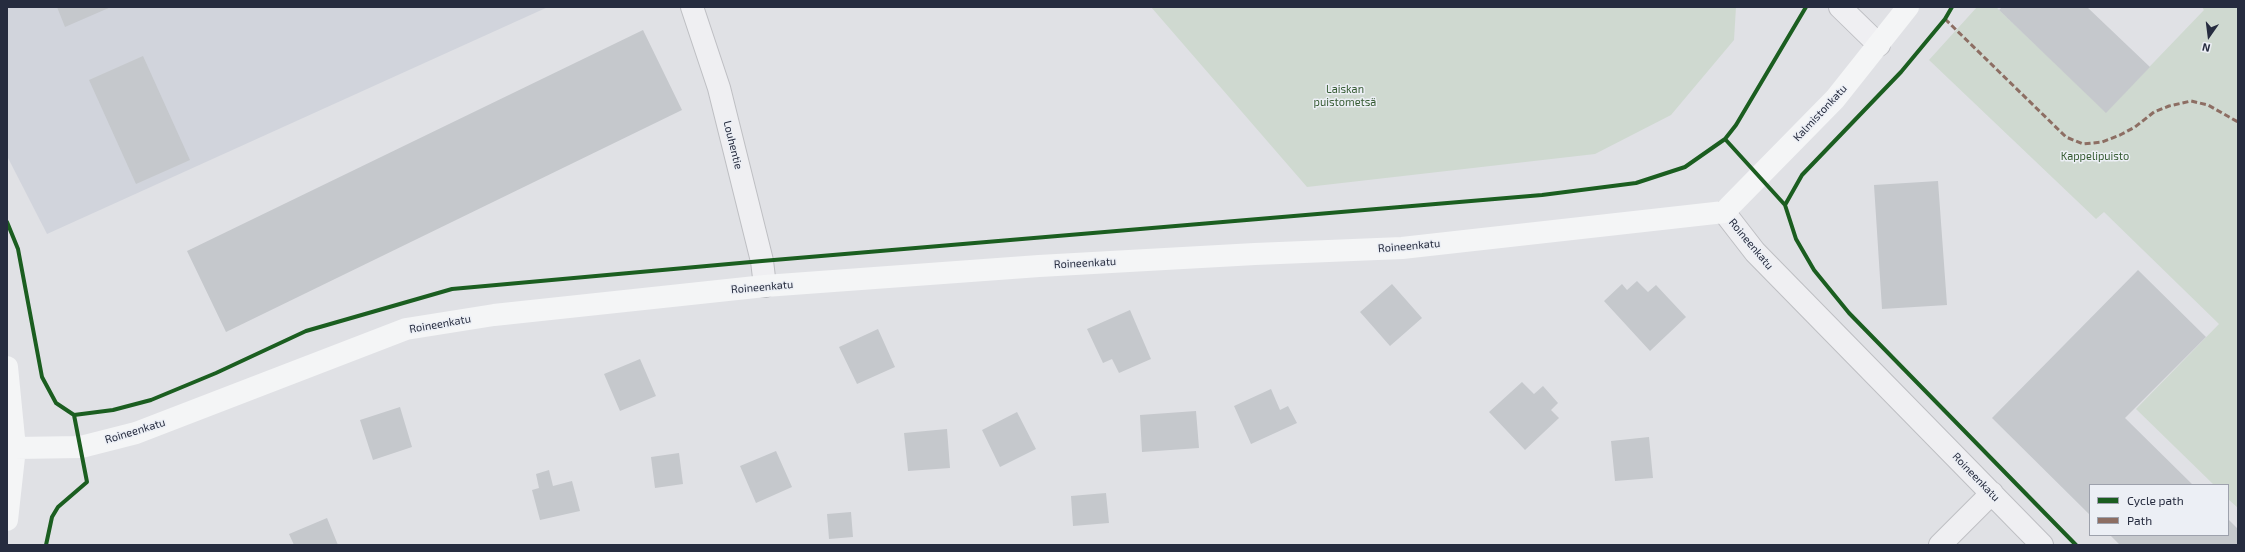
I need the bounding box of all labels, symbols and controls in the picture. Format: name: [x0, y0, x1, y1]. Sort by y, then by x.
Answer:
north arrow: [2189, 16, 2229, 56]
text: N: [2201, 41, 2211, 55]
park label: Laiskan puistometsä: [1314, 82, 1376, 108]
street label: Kalmistonkatu: [1790, 82, 1850, 144]
street label: Louhentie: [721, 119, 745, 171]
park label: Kappelipuisto: [2061, 149, 2129, 163]
street label: Roineenkatu: [1726, 216, 1776, 272]
street label: Roineenkatu: [1377, 237, 1441, 255]
street label: Roineenkatu: [1053, 255, 1117, 271]
street label: Roineenkatu: [730, 278, 794, 296]
street label: Roineenkatu: [408, 312, 472, 336]
street label: Roineenkatu: [103, 416, 167, 446]
street label: Roineenkatu: [1950, 450, 2002, 504]
legend: [2089, 484, 2229, 536]
text: Cycle path: [2127, 493, 2184, 507]
text: Path: [2127, 513, 2152, 527]

